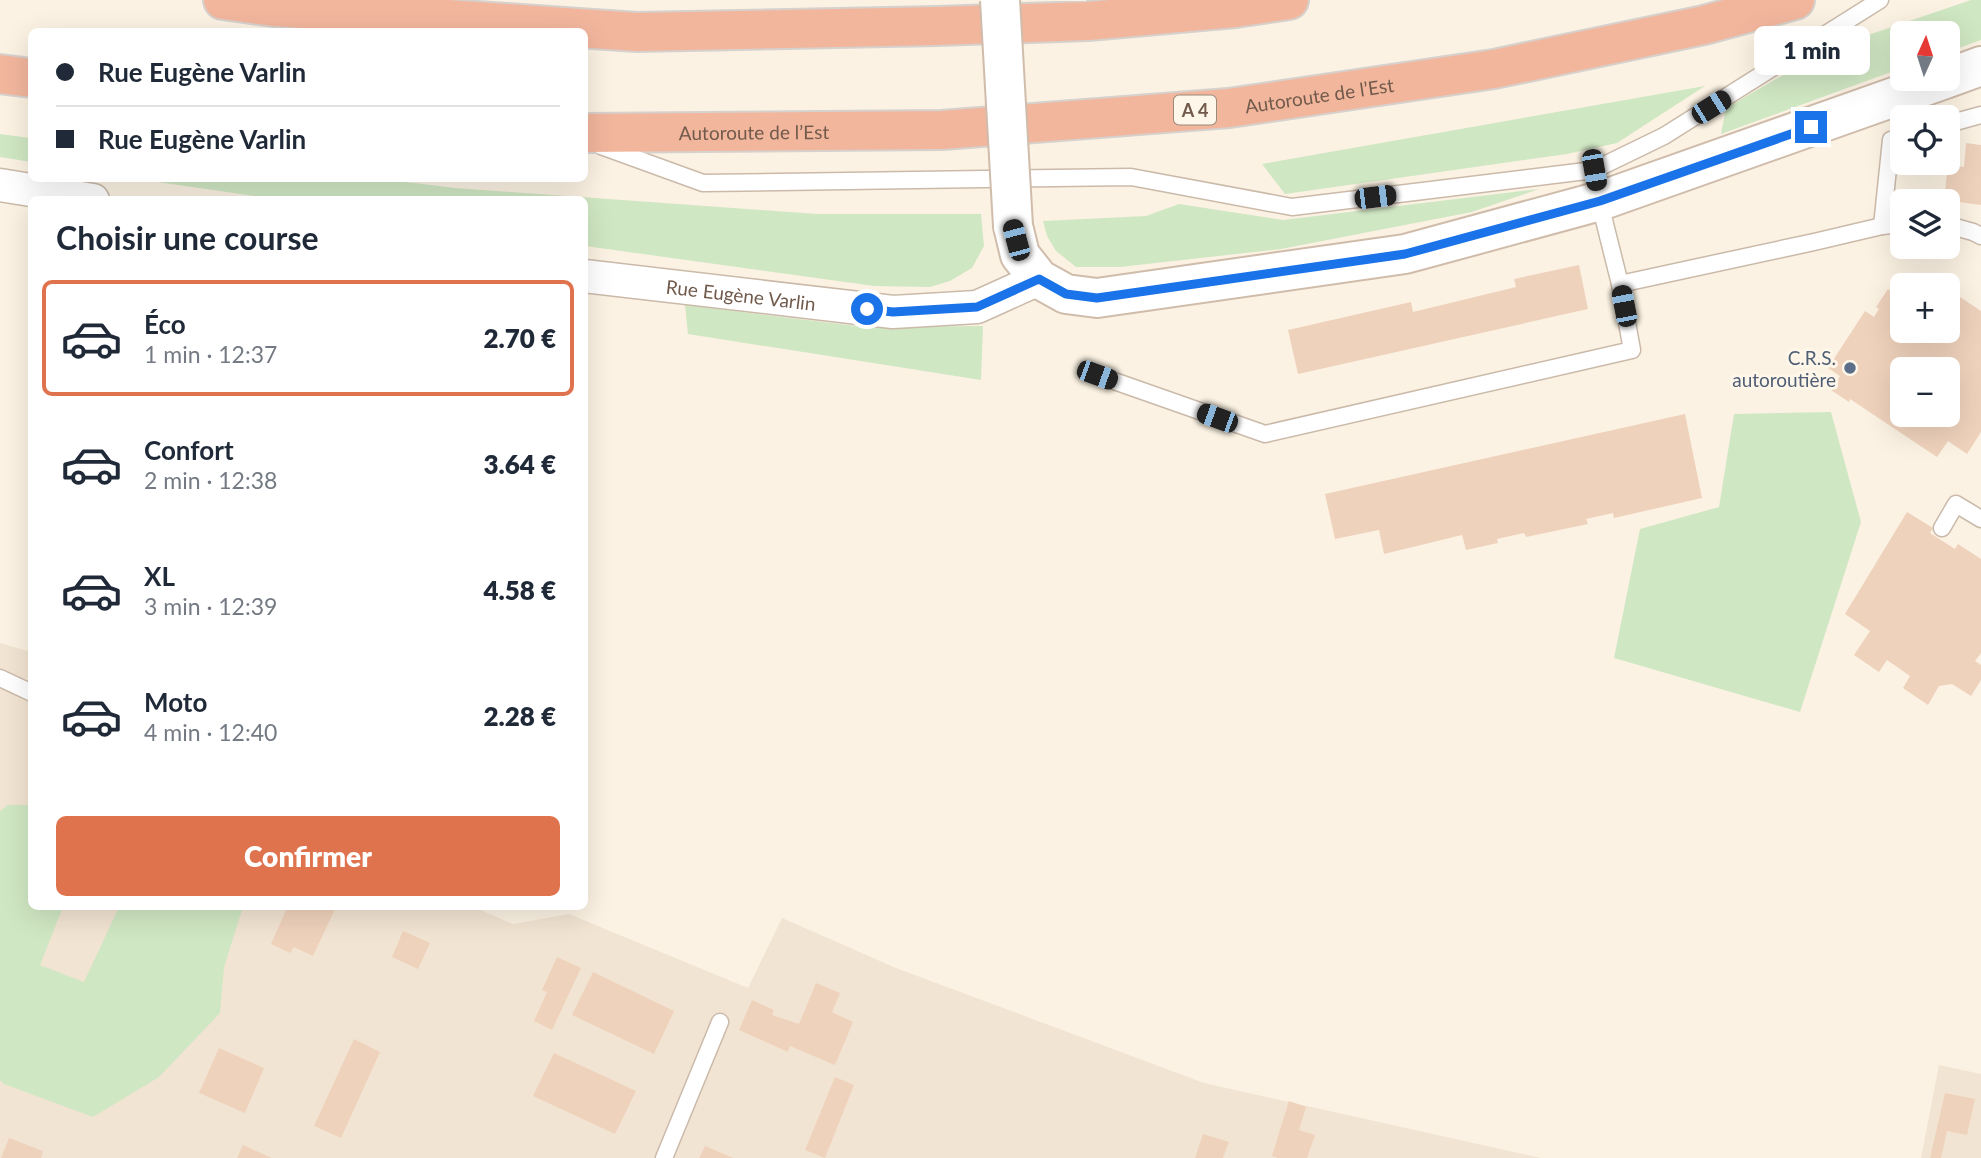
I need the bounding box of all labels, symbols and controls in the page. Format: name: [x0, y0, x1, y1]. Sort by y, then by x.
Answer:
north arrow: [1890, 21, 1960, 91]
map controls: [1890, 21, 1960, 427]
callout: 1 min: [1753, 25, 1869, 74]
text: 1 min: [1783, 36, 1841, 64]
text: Rue Eugène Varlin: [98, 56, 306, 88]
street label: Autoroute de l’Est: [1243, 72, 1395, 117]
car: [1688, 87, 1735, 127]
road number: A 4: [1174, 96, 1216, 124]
button: locate: [1890, 105, 1960, 175]
route end: [1795, 111, 1827, 143]
street label: Autoroute de l’Est: [679, 119, 829, 144]
text: Rue Eugène Varlin: [98, 123, 306, 155]
car: [1581, 147, 1608, 193]
car: [1353, 184, 1398, 210]
button: layers: [1890, 189, 1960, 259]
car: [1001, 217, 1032, 263]
text: Choisir une course: [56, 218, 319, 257]
button: +: [1890, 273, 1960, 343]
street label: Rue Eugène Varlin: [665, 274, 817, 314]
car: [1610, 283, 1639, 329]
route start: [851, 293, 883, 325]
icon: car: [60, 307, 123, 370]
text: Éco: [144, 308, 186, 340]
text: 2.70 €: [483, 322, 556, 354]
text: 1 min · 12:37: [144, 340, 277, 368]
place label: C.R.S. autoroutière: [1732, 346, 1836, 391]
button: −: [1890, 357, 1960, 427]
car: [1074, 358, 1121, 392]
marker: C.R.S. autoroutière: [1842, 360, 1858, 376]
car: [1194, 401, 1241, 435]
icon: car: [60, 433, 123, 496]
text: Confort: [144, 434, 234, 466]
text: 3.64 €: [483, 448, 556, 480]
text: 2 min · 12:38: [144, 466, 277, 494]
icon: car: [60, 559, 123, 622]
text: XL: [144, 560, 175, 592]
text: 4.58 €: [483, 574, 556, 606]
text: 3 min · 12:39: [144, 592, 277, 620]
icon: car: [60, 685, 123, 748]
text: Moto: [144, 686, 207, 718]
text: 2.28 €: [483, 700, 556, 732]
text: 4 min · 12:40: [144, 718, 277, 746]
button: Confirmer: [56, 816, 560, 896]

